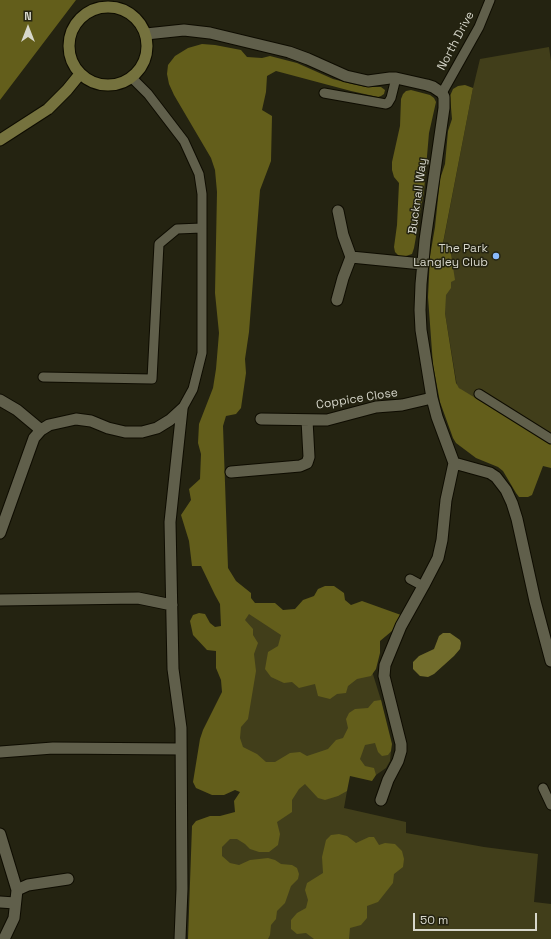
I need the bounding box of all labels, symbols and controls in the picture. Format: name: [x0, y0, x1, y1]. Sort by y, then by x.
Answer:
north arrow: [8, 8, 48, 48]
text: N: [24, 9, 32, 23]
street label: North Drive: [434, 9, 478, 73]
street label: Bucknall Way: [406, 157, 430, 235]
place label: The Park Langley Club: [413, 242, 488, 270]
marker: The Park Langley Club: [491, 251, 501, 261]
street label: Coppice Close: [315, 385, 399, 413]
scale bar: [415, 905, 539, 931]
text: 50 m: [420, 912, 448, 928]

